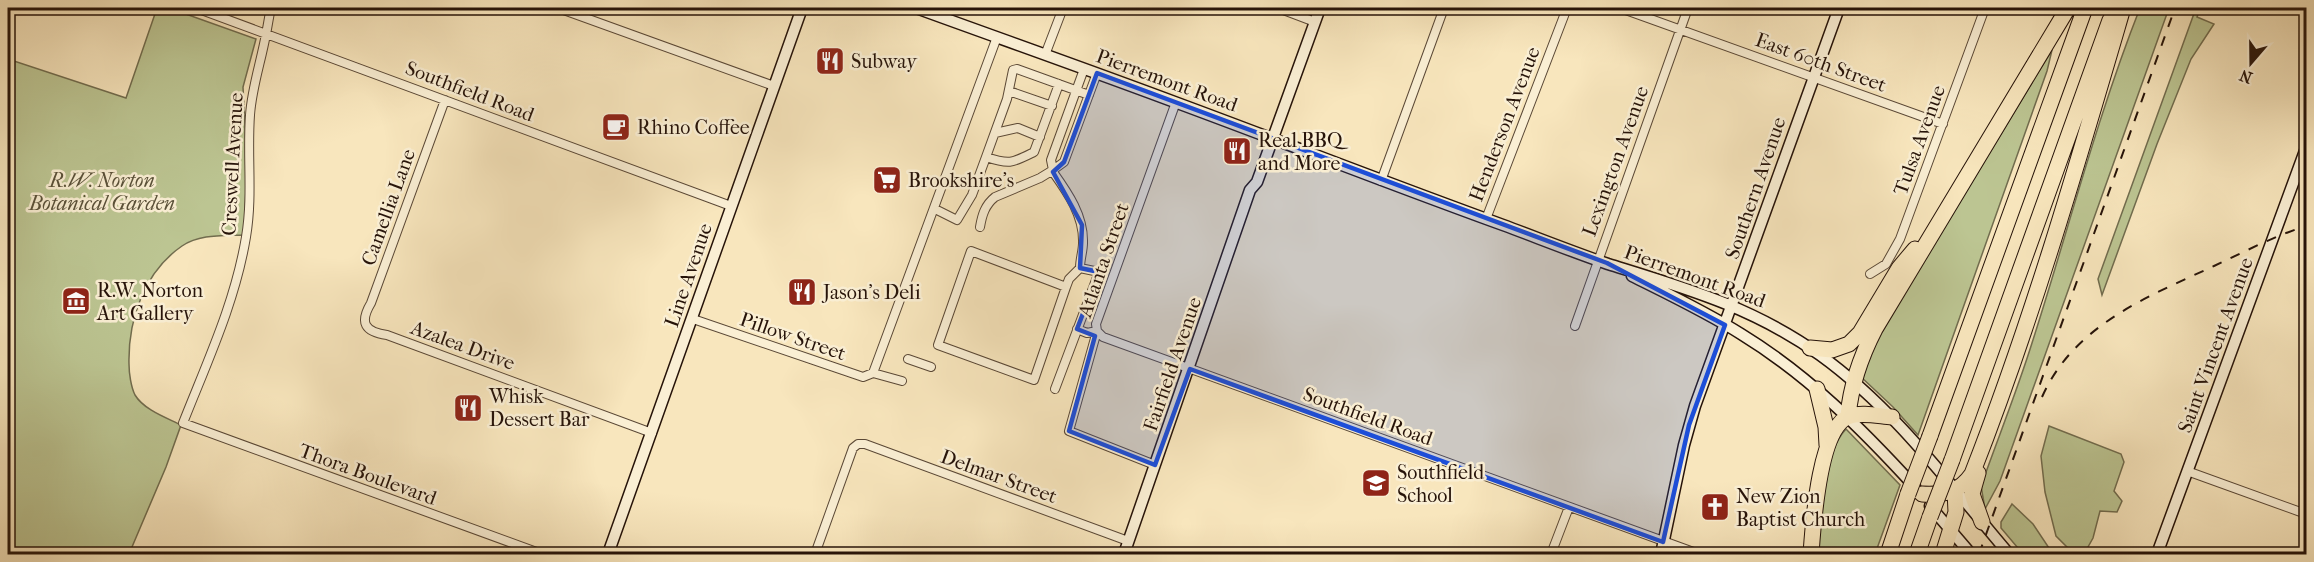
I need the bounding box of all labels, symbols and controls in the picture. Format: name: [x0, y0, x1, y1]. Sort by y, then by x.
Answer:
street label: East 60th Street: [1752, 28, 1889, 97]
north arrow: [2221, 33, 2281, 93]
street label: Henderson Avenue: [1464, 43, 1545, 205]
street label: Pierremont Road: [1093, 44, 1242, 117]
restaurant icon: Subway: [814, 45, 846, 77]
place label: Subway: [851, 50, 918, 73]
street label: Southfield Road: [402, 56, 538, 127]
text: N: [2236, 65, 2255, 88]
street label: Tulsa Avenue: [1889, 82, 1950, 198]
street label: Lexington Avenue: [1578, 83, 1653, 240]
street label: Creswell Avenue: [217, 92, 248, 236]
cafe icon: Rhino Coffee: [600, 111, 632, 143]
street label: Southern Avenue: [1720, 114, 1791, 262]
place label: Rhino Coffee: [637, 116, 750, 139]
place label: Real BBQ and More: [1258, 129, 1349, 175]
restaurant icon: Real BBQ and More: [1221, 135, 1253, 167]
street label: Camellia Lane: [357, 146, 420, 269]
supermarket icon: Brookshire's: [871, 164, 903, 196]
park label: R.W. Norton Botanical Garden: [28, 169, 175, 215]
place label: Brookshire's: [908, 169, 1014, 192]
street label: Atlanta Street: [1073, 200, 1134, 321]
street label: Line Avenue: [660, 220, 717, 330]
street label: Pierremont Road: [1621, 240, 1770, 313]
street label: Saint Vincent Avenue: [2173, 254, 2258, 436]
restaurant icon: Jason's Deli: [786, 276, 818, 308]
place label: R.W. Norton Art Gallery: [96, 279, 203, 325]
place label: Jason's Deli: [821, 281, 921, 304]
museum icon: R.W. Norton Art Gallery: [60, 285, 92, 317]
street label: Fairfield Avenue: [1139, 294, 1206, 434]
street label: Pillow Street: [737, 308, 849, 365]
street label: Azalea Drive: [407, 316, 518, 375]
street label: Southfield Road: [1300, 382, 1437, 451]
place label: Whisk Dessert Bar: [488, 385, 590, 431]
restaurant icon: Whisk Dessert Bar: [452, 392, 484, 424]
street label: Thora Boulevard: [296, 439, 441, 510]
street label: Delmar Street: [938, 445, 1060, 508]
place label: Southfield School: [1397, 461, 1485, 507]
school or university icon: Southfield School: [1360, 467, 1392, 499]
place label: New Zion Baptist Church: [1736, 485, 1866, 531]
church icon: New Zion Baptist Church: [1699, 491, 1731, 523]

